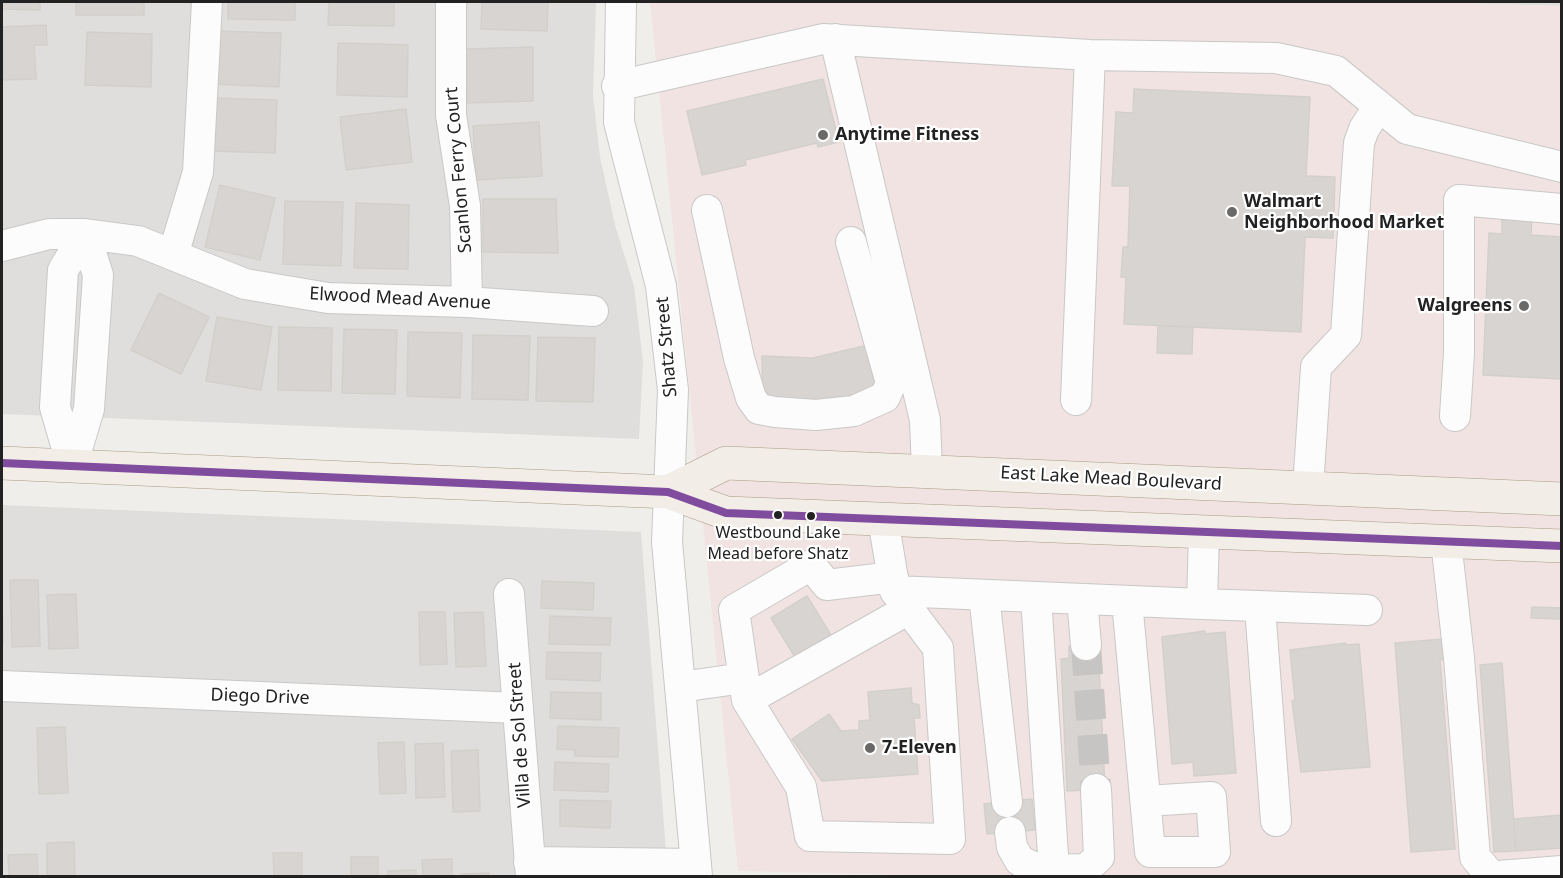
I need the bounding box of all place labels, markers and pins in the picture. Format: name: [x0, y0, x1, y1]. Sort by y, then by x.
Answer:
place label: Anytime Fitness: [835, 124, 979, 146]
marker: Anytime Fitness: [816, 128, 830, 142]
place label: Walmart Neighborhood Market: [1244, 191, 1444, 234]
marker: Walmart Neighborhood Market: [1225, 205, 1239, 219]
place label: Walgreens: [1418, 295, 1512, 317]
marker: Walgreens: [1517, 299, 1531, 313]
marker: Westbound Lake Mead before Shatz: [772, 509, 784, 521]
unlabelled marker: [805, 510, 817, 522]
place label: Westbound Lake Mead before Shatz: [708, 523, 848, 561]
place label: 7-Eleven: [882, 737, 957, 759]
marker: 7-Eleven: [863, 741, 877, 755]

